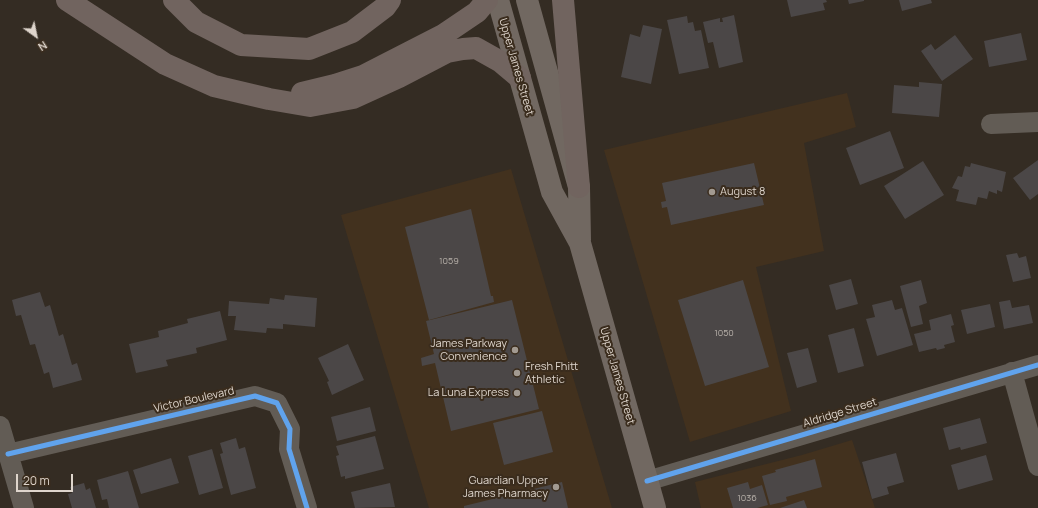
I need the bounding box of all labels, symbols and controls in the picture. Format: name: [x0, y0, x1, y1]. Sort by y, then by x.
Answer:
north arrow: [16, 16, 56, 56]
street label: Upper James Street: [496, 17, 536, 117]
text: N: [35, 38, 50, 55]
place label: August 8: [720, 185, 765, 199]
marker: August 8: [707, 187, 717, 197]
house number: 1059: [439, 256, 459, 266]
street label: Upper James Street: [597, 326, 637, 426]
house number: 1050: [714, 328, 734, 338]
place label: James Parkway Convenience: [430, 337, 507, 363]
marker: James Parkway Convenience: [510, 345, 520, 355]
place label: Fresh Fhitt Athletic: [525, 360, 578, 386]
marker: Fresh Fhitt Athletic: [512, 368, 522, 378]
street label: Victor Boulevard: [152, 384, 236, 416]
place label: La Luna Express: [428, 386, 509, 400]
marker: La Luna Express: [512, 388, 522, 398]
street label: Aldridge Street: [801, 395, 879, 431]
scale bar: [18, 466, 75, 492]
text: 20 m: [23, 472, 50, 489]
place label: Guardian Upper James Pharmacy: [463, 474, 548, 500]
marker: Guardian Upper James Pharmacy: [551, 482, 561, 492]
house number: 1036: [737, 493, 757, 503]

